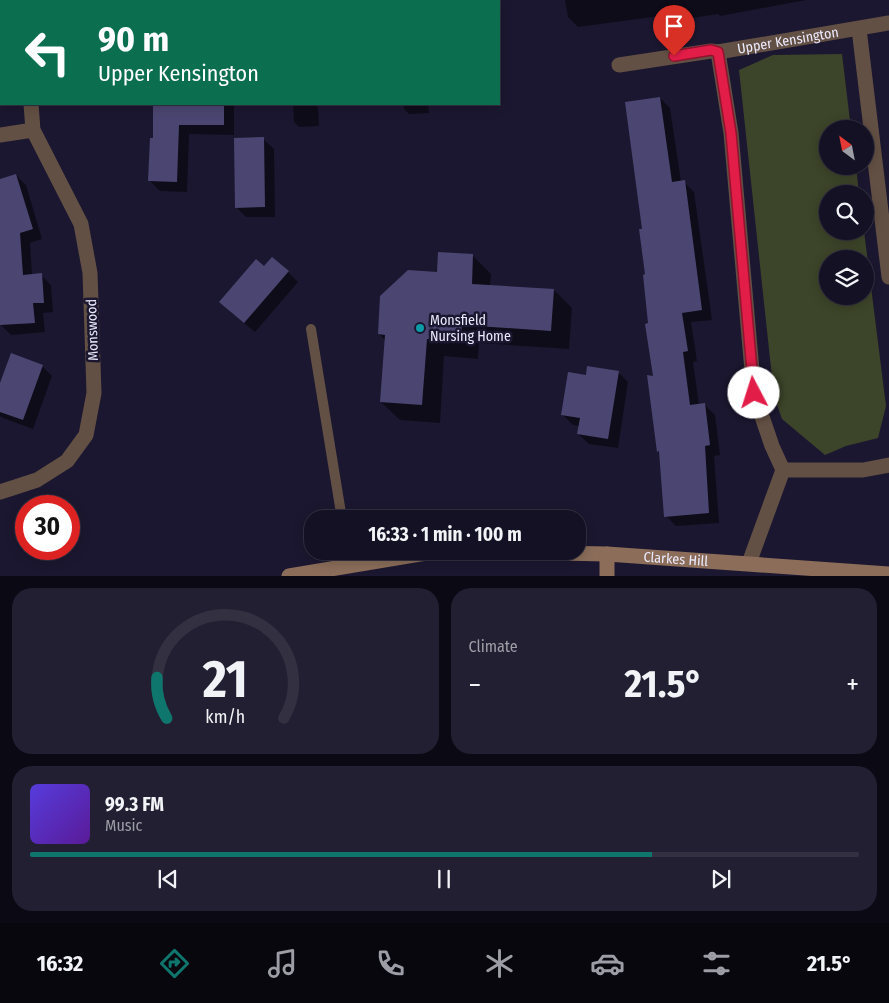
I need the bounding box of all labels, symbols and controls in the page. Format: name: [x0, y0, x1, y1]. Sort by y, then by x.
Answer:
pin: [653, 5, 695, 56]
icon: arrive: [660, 12, 688, 40]
text: 90 m: [98, 18, 169, 60]
icon: left: [15, 20, 80, 85]
street label: Upper Kensington: [736, 24, 840, 58]
text: Upper Kensington: [98, 60, 259, 87]
north arrow: [819, 120, 874, 175]
map controls: [819, 120, 874, 305]
button: search: [819, 185, 874, 240]
button: layers: [819, 250, 874, 305]
street label: Monswood: [83, 299, 102, 361]
place label: Monsfield Nursing Home: [430, 312, 511, 345]
marker: Monsfield Nursing Home: [414, 322, 426, 334]
position arrow: [727, 366, 779, 418]
speed limit sign: 30: [15, 495, 80, 560]
text: 16:33 · 1 min · 100 m: [368, 523, 522, 546]
street label: Clarkes Hill: [643, 549, 709, 570]
text: Climate: [469, 637, 518, 656]
text: 21: [202, 648, 248, 711]
text: 21.5°: [625, 661, 703, 707]
text: −: [469, 668, 481, 701]
text: +: [846, 668, 859, 701]
text: km/h: [205, 706, 245, 728]
text: 99.3 FM: [105, 793, 164, 816]
text: Music: [105, 816, 142, 835]
icon: previous: [154, 865, 182, 893]
icon: pause: [430, 865, 458, 893]
icon: next: [707, 865, 735, 893]
icon: directions: [157, 946, 192, 981]
icon: music: [265, 946, 300, 981]
icon: phone: [373, 946, 408, 981]
icon: climate: [482, 946, 517, 981]
icon: car: [590, 946, 625, 981]
icon: filters: [699, 946, 734, 981]
text: 16:32: [37, 950, 83, 977]
text: 21.5°: [807, 950, 852, 977]

